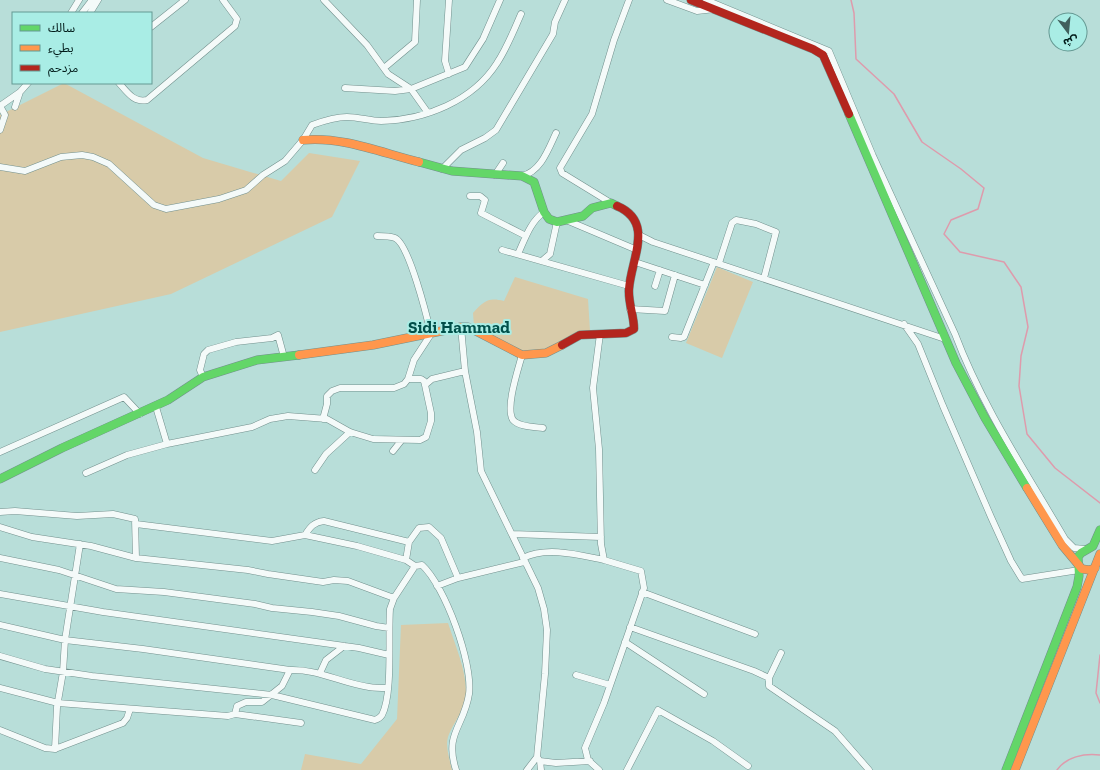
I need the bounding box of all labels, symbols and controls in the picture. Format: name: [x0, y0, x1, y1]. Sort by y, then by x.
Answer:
legend: [12, 12, 152, 84]
north arrow: [1048, 12, 1088, 52]
text: سالك: [48, 21, 75, 35]
text: ش: [1062, 33, 1080, 49]
text: بطيء: [48, 41, 74, 58]
text: مزدحم: [48, 61, 78, 77]
district label: Sidi Hammad: [408, 317, 510, 337]

